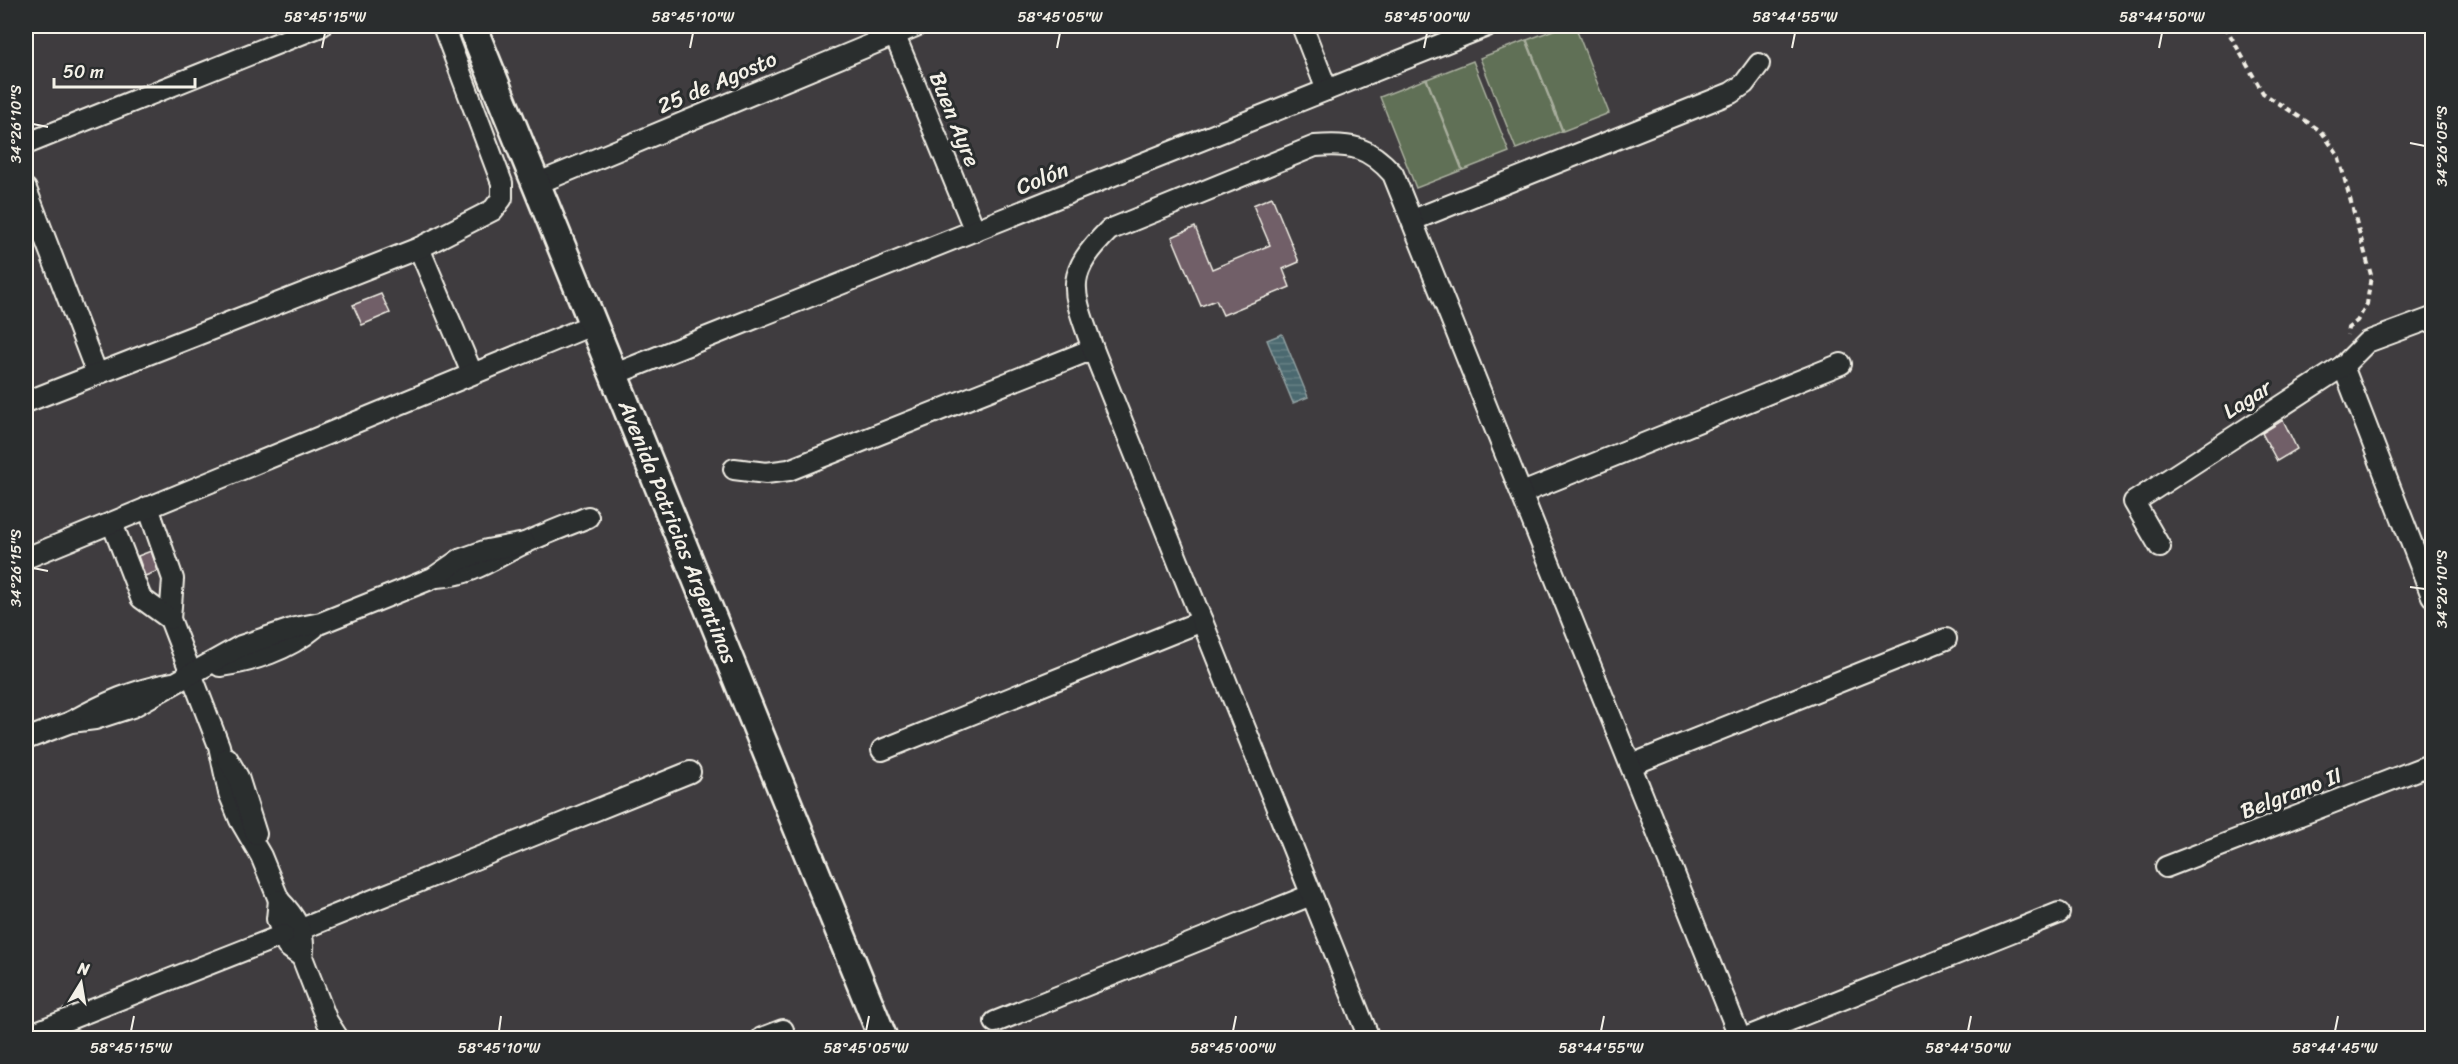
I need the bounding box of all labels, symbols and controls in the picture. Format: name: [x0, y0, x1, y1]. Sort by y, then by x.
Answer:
text: 58°45'15"W: [284, 4, 367, 30]
text: 58°45'10"W: [652, 4, 735, 30]
text: 58°45'05"W: [1017, 4, 1103, 30]
text: 58°45'00"W: [1384, 4, 1470, 30]
text: 58°44'55"W: [1752, 4, 1838, 30]
text: 58°44'50"W: [2119, 4, 2205, 30]
street label: 25 de Agosto: [651, 39, 783, 125]
scale bar: [54, 51, 195, 89]
text: 50 m: [63, 56, 104, 88]
street label: Buen Ayre: [918, 65, 992, 173]
text: 34°26'10"S: [3, 84, 29, 163]
text: 34°26'05"S: [2429, 105, 2455, 187]
street label: Colón: [1010, 150, 1075, 206]
street label: Lagar: [2214, 367, 2281, 430]
street label: Avenida Patricias Argentinas: [607, 393, 749, 671]
text: 34°26'15"S: [3, 528, 29, 607]
text: 34°26'10"S: [2429, 549, 2455, 628]
street label: Belgrano II: [2234, 756, 2348, 830]
north arrow: [51, 953, 111, 1013]
text: N: [75, 953, 93, 984]
text: 58°45'15"W: [90, 1035, 173, 1061]
text: 58°45'10"W: [458, 1035, 541, 1061]
text: 58°45'05"W: [823, 1035, 909, 1061]
text: 58°45'00"W: [1190, 1035, 1276, 1061]
text: 58°44'55"W: [1558, 1035, 1644, 1061]
text: 58°44'50"W: [1925, 1035, 2011, 1061]
text: 58°44'45"W: [2292, 1035, 2378, 1061]

